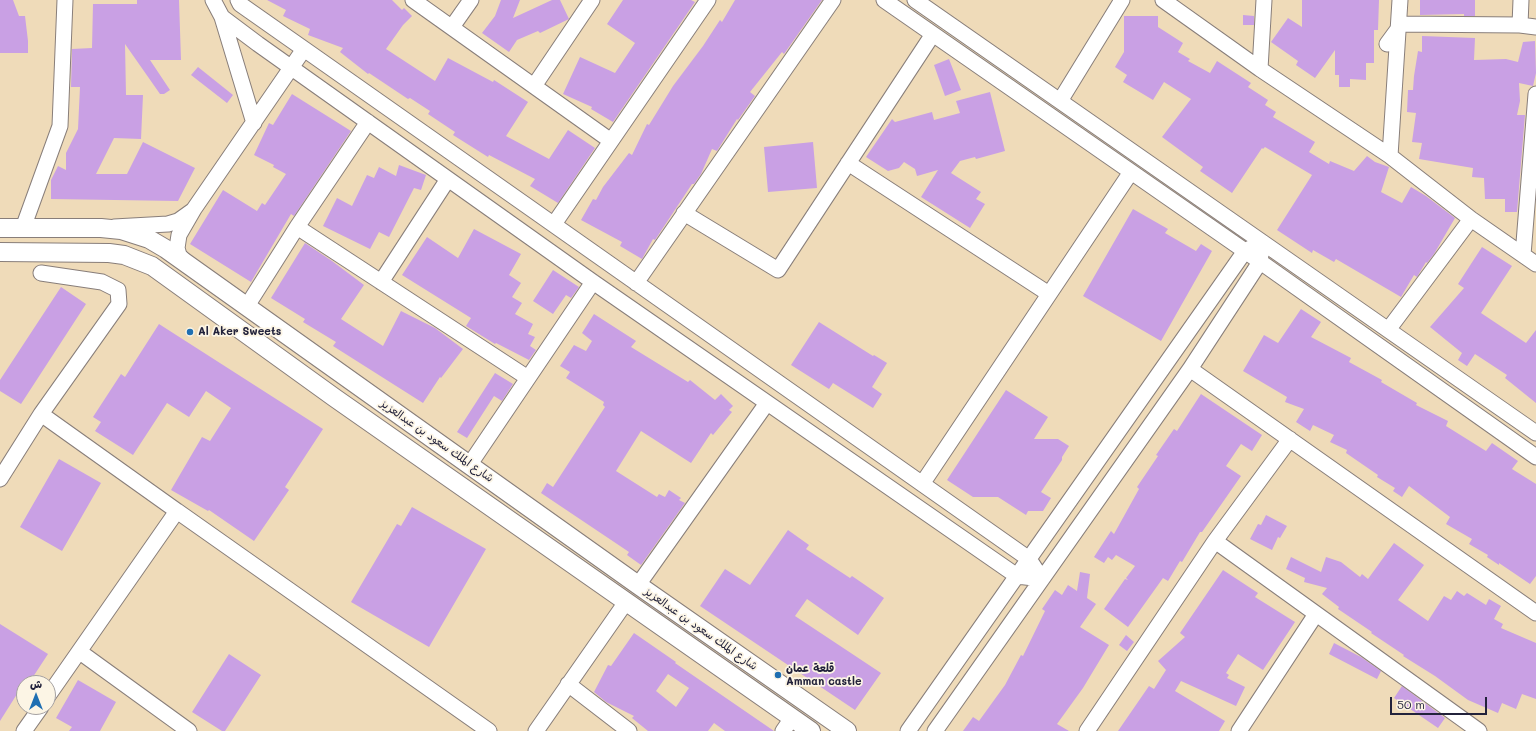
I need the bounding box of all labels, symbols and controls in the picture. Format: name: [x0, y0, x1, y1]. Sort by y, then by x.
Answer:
place label: Al Aker Sweets: [198, 325, 281, 339]
marker: Al Aker Sweets: [185, 327, 195, 337]
street label: شارع الملك سعود بن عبدالعزيز: [378, 397, 496, 485]
street label: شارع الملك سعود بن عبدالعزيز: [642, 585, 760, 673]
place label: قلعة عمان Amman castle: [786, 662, 861, 688]
marker: قلعة عمان Amman castle: [773, 670, 783, 680]
north arrow: [16, 675, 56, 715]
text: ش: [30, 676, 42, 691]
scale bar: [1392, 689, 1489, 715]
text: 50 m: [1397, 696, 1425, 712]

